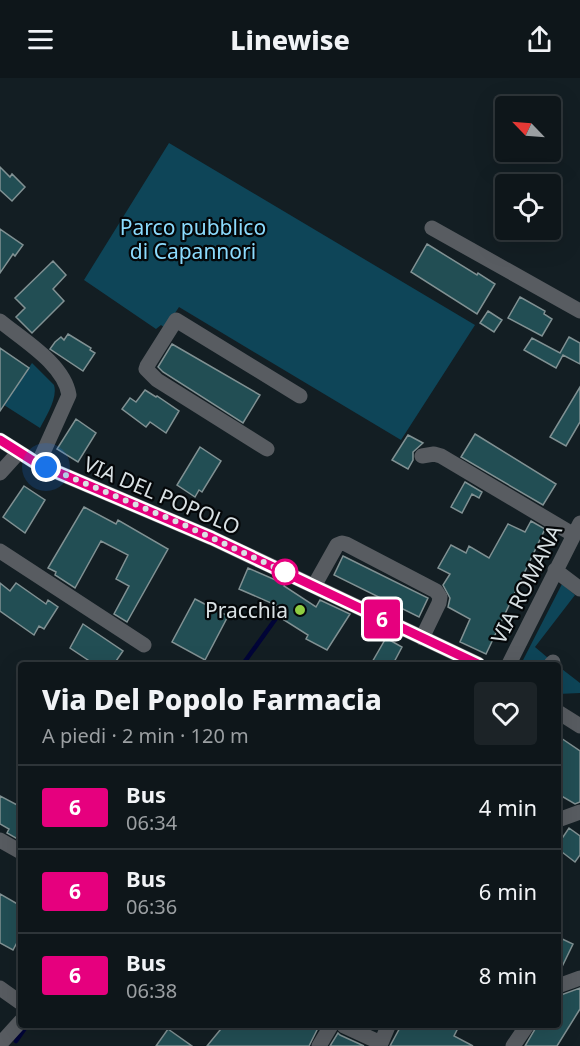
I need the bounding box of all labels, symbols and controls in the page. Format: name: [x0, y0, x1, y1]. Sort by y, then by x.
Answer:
text: Linewise: [230, 21, 350, 58]
icon: menu: [24, 23, 57, 56]
icon: share: [523, 23, 556, 56]
north arrow: [495, 96, 561, 162]
map controls: [495, 96, 561, 240]
button: locate: [495, 174, 561, 240]
park label: Parco pubblico di Capannori: [120, 213, 266, 265]
street label: VIA DEL POPOLO: [80, 449, 244, 541]
your location: [31, 452, 61, 482]
street label: VIA ROMANA: [484, 519, 568, 648]
unlabelled marker: [272, 559, 298, 585]
place label: Pracchia: [205, 596, 288, 624]
line badge: 6: [362, 600, 401, 638]
marker: Pracchia: [293, 603, 307, 617]
text: 6: [376, 605, 388, 633]
text: Via Del Popolo Farmacia: [42, 680, 382, 718]
button: heart: [474, 682, 537, 745]
text: A piedi · 2 min · 120 m: [42, 722, 249, 749]
text: Bus: [126, 779, 166, 809]
text: 4 min: [479, 792, 537, 822]
text: 6: [69, 793, 81, 821]
text: 06:34: [126, 809, 177, 836]
text: Bus: [126, 863, 166, 893]
text: 6 min: [479, 876, 537, 906]
text: 6: [69, 877, 81, 905]
text: 06:36: [126, 893, 177, 920]
text: Bus: [126, 947, 166, 977]
text: 8 min: [479, 960, 537, 990]
text: 6: [69, 961, 81, 989]
text: 06:38: [126, 977, 177, 1004]

